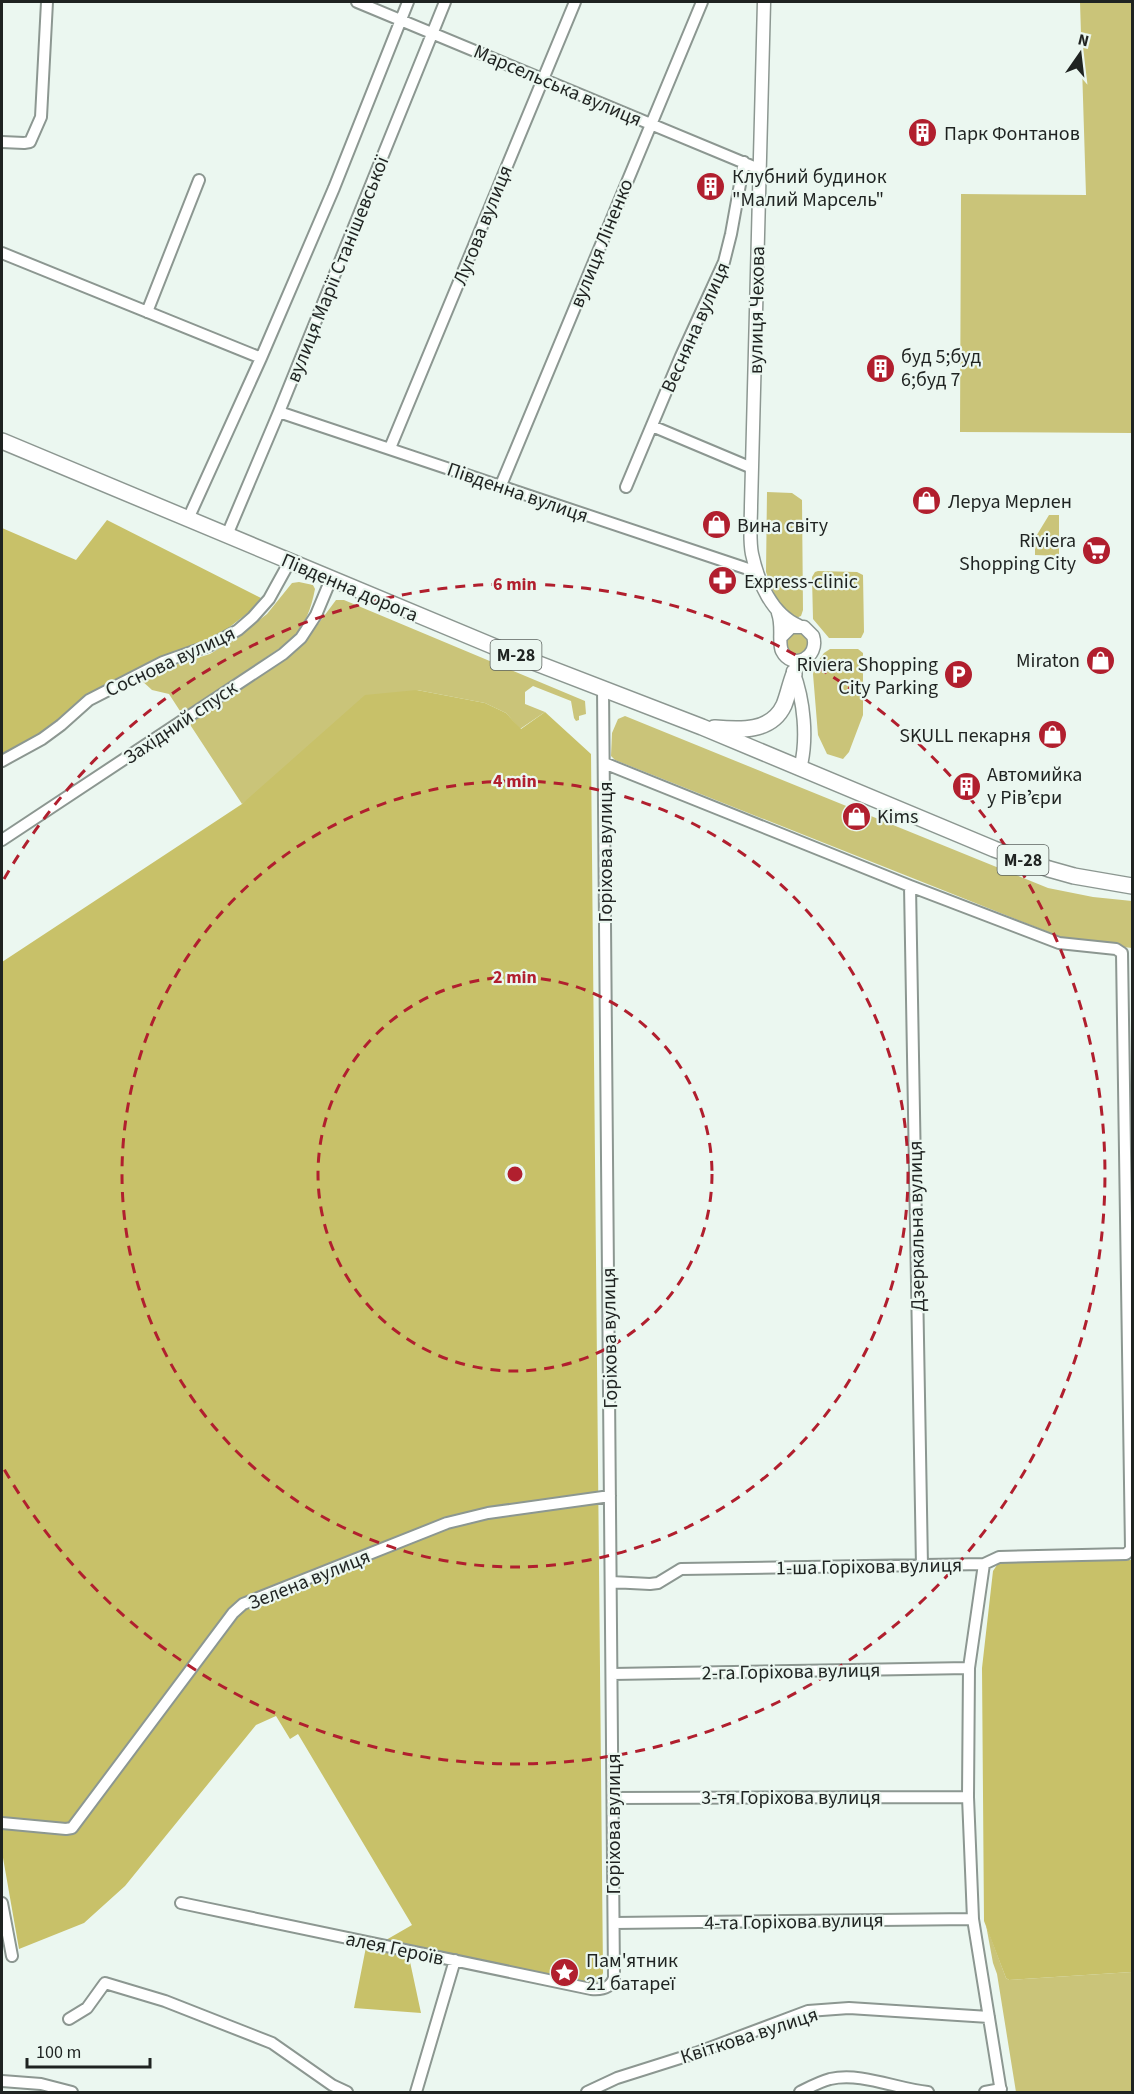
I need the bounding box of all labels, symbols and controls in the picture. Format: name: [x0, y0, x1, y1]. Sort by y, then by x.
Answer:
north arrow: [1050, 24, 1110, 84]
text: N: [1076, 28, 1091, 52]
street label: Марсельська вулиця: [469, 38, 646, 134]
building icon: Парк Фонтанов: [907, 117, 939, 149]
place label: Парк Фонтанов: [944, 120, 1080, 148]
street label: вулиця Марії Станішевської: [280, 151, 397, 387]
street label: Лугова вулиця: [446, 161, 520, 290]
place label: Клубний будинок "Малий Марсель": [732, 163, 887, 214]
building icon: Клубний будинок "Малий Марсель": [695, 171, 727, 203]
street label: вулиця Ліненко: [563, 175, 641, 312]
street label: вулиця Чехова: [742, 246, 772, 374]
street label: Весняна вулиця: [655, 258, 737, 397]
place label: буд 5;буд 6;буд 7: [901, 343, 981, 394]
building icon: буд 5;буд 6;буд 7: [864, 352, 896, 384]
street label: Південна вулиця: [443, 456, 592, 530]
shop icon: Леруа Мерлен: [911, 485, 943, 517]
place label: Леруа Мерлен: [948, 488, 1072, 516]
shop icon: Вина світу: [700, 509, 732, 541]
place label: Вина світу: [737, 512, 829, 540]
place label: Riviera Shopping City: [959, 527, 1077, 578]
supermarket icon: Riviera Shopping City: [1081, 535, 1113, 567]
street label: Південна дорога: [277, 546, 422, 629]
pharmacy icon: Express-clinic: [707, 565, 739, 597]
place label: Express-clinic: [744, 568, 858, 596]
text: 6 min: [493, 572, 537, 597]
street label: Соснова вулиця: [101, 620, 240, 704]
road number: М-28: [490, 640, 542, 670]
shop icon: Miraton: [1085, 644, 1117, 676]
place label: Miraton: [1016, 647, 1080, 675]
place label: Riviera Shopping City Parking: [796, 651, 938, 702]
parking icon: Riviera Shopping City Parking: [943, 659, 975, 691]
street label: Західний спуск: [118, 674, 243, 771]
shop icon: SKULL пекарня: [1036, 719, 1068, 751]
place label: SKULL пекарня: [899, 722, 1031, 750]
place label: Автомийка у Рівʼєри: [987, 761, 1082, 812]
text: 4 min: [493, 769, 537, 794]
building icon: Автомийка у Рівʼєри: [950, 770, 982, 802]
street label: Горіхова вулиця: [592, 781, 620, 923]
shop icon: Kims: [840, 800, 872, 832]
place label: Kims: [877, 803, 918, 831]
road number: М-28: [998, 845, 1048, 875]
text: 2 min: [493, 965, 537, 990]
street label: Дзеркальна вулиця: [902, 1140, 932, 1312]
centre of rings: [505, 1164, 525, 1184]
street label: Горіхова вулиця: [595, 1267, 625, 1409]
street label: Зелена вулиця: [244, 1543, 375, 1617]
street label: 1-ша Горіхова вулиця: [776, 1551, 962, 1583]
street label: 2-га Горіхова вулиця: [701, 1656, 881, 1688]
street label: Горіхова вулиця: [600, 1753, 628, 1895]
street label: 3-тя Горіхова вулиця: [701, 1784, 881, 1812]
street label: 4-та Горіхова вулиця: [704, 1906, 884, 1938]
street label: алея Героїв: [343, 1925, 446, 1973]
place label: Пам'ятник 21 батареї: [586, 1947, 678, 1998]
place icon: Пам'ятник 21 батареї: [549, 1956, 581, 1988]
street label: Квіткова вулиця: [677, 2001, 822, 2071]
scale bar: [27, 2031, 150, 2069]
text: 100 m: [36, 2040, 81, 2065]

